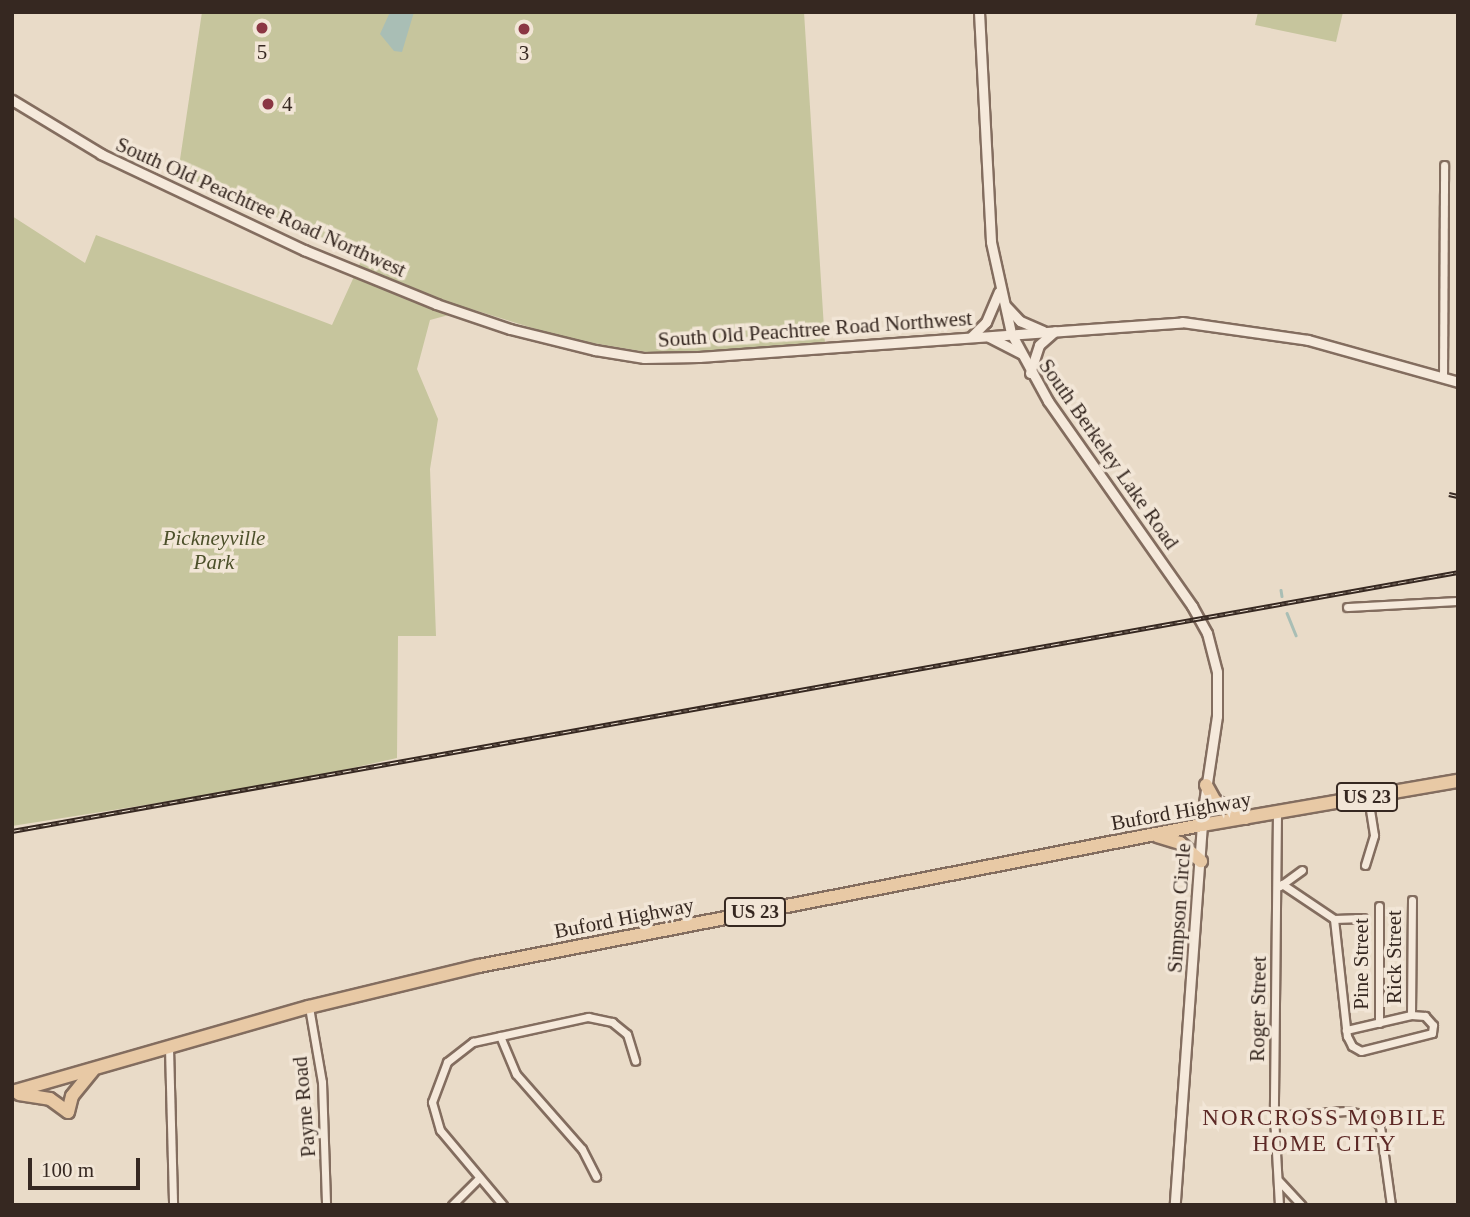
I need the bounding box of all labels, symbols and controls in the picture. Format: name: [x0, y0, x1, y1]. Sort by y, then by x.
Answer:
marker: 5: [254, 20, 270, 36]
marker: 3: [516, 21, 532, 37]
place label: 5: [257, 39, 267, 65]
place label: 3: [519, 40, 529, 66]
place label: 4: [282, 91, 292, 117]
marker: 4: [260, 96, 276, 112]
street label: South Old Peachtree Road Northwest: [112, 131, 410, 283]
street label: South Old Peachtree Road Northwest: [657, 305, 973, 353]
street label: South Berkeley Lake Road: [1034, 354, 1184, 554]
park label: Pickneyville Park: [163, 525, 265, 575]
road number: US 23: [1336, 782, 1398, 812]
street label: Buford Highway: [1109, 786, 1253, 836]
street label: Simpson Circle: [1162, 842, 1196, 974]
street label: Buford Highway: [552, 892, 696, 944]
road number: US 23: [724, 896, 786, 928]
street label: Rick Street: [1381, 910, 1407, 1004]
street label: Pine Street: [1348, 918, 1374, 1010]
street label: Roger Street: [1244, 956, 1272, 1062]
street label: Payne Road: [287, 1056, 321, 1158]
district label: NORCROSS MOBILE HOME CITY: [1204, 1104, 1446, 1158]
scale bar: [32, 1144, 144, 1188]
text: 100 m: [41, 1158, 94, 1182]

